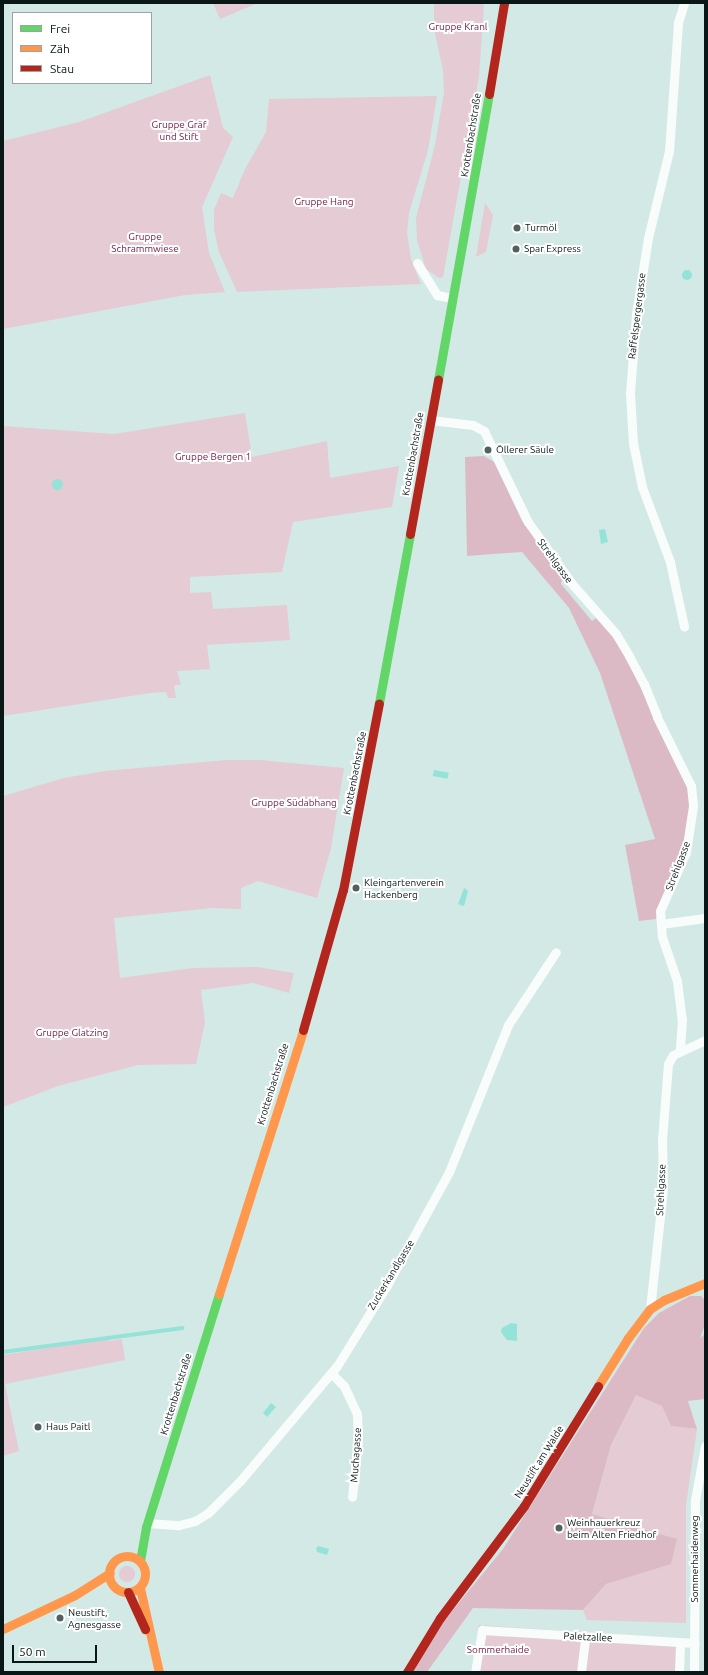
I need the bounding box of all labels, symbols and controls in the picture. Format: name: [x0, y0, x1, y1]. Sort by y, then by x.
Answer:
legend: [12, 12, 152, 84]
park label: Gruppe Kranl: [429, 21, 487, 33]
text: Frei: [50, 22, 70, 35]
text: Zäh: [50, 42, 70, 55]
text: Stau: [50, 62, 74, 75]
street label: Krottenbachstraße: [458, 92, 484, 178]
park label: Gruppe Gräf und Stift: [152, 118, 206, 142]
park label: Gruppe Hang: [294, 196, 354, 208]
place label: Turmöl: [525, 222, 557, 234]
marker: Turmöl: [512, 223, 522, 233]
park label: Gruppe Schrammwiese: [111, 230, 179, 254]
place label: Spar Express: [524, 243, 581, 255]
marker: Spar Express: [511, 244, 521, 254]
street label: Raffelspergergasse: [626, 272, 648, 360]
street label: Krottenbachstraße: [400, 411, 426, 497]
place label: Öllerer Säule: [496, 444, 554, 456]
marker: Öllerer Säule: [483, 445, 493, 455]
park label: Gruppe Bergen 1: [175, 451, 251, 463]
street label: Strehlgasse: [535, 536, 575, 586]
street label: Krottenbachstraße: [341, 730, 369, 816]
park label: Gruppe Südabhang: [251, 797, 337, 809]
street label: Strehlgasse: [663, 840, 693, 892]
place label: Kleingartenverein Hackenberg: [364, 876, 444, 900]
marker: Kleingartenverein Hackenberg: [351, 883, 361, 893]
park label: Gruppe Glatzing: [36, 1027, 108, 1039]
street label: Krottenbachstraße: [255, 1042, 291, 1126]
street label: Strehlgasse: [654, 1164, 668, 1216]
street label: Zuckerkandlgasse: [365, 1238, 417, 1312]
street label: Krottenbachstraße: [158, 1352, 194, 1436]
place label: Haus Paitl: [46, 1421, 90, 1433]
marker: Haus Paitl: [33, 1422, 43, 1432]
street label: Neustift am Walde: [512, 1423, 566, 1501]
street label: Muchagasse: [348, 1427, 364, 1483]
street label: Sommerhaidenweg: [689, 1515, 701, 1603]
place label: Weinhauerkreuz beim Alten Friedhof: [567, 1516, 656, 1540]
marker: Weinhauerkreuz beim Alten Friedhof: [554, 1523, 564, 1533]
place label: Neustift, Agnesgasse: [68, 1606, 121, 1630]
marker: Neustift, Agnesgasse: [55, 1613, 65, 1623]
street label: Paletzallee: [563, 1630, 613, 1644]
scale bar: [14, 1637, 99, 1663]
park label: Sommerhaide: [467, 1644, 529, 1656]
text: 50 m: [19, 1645, 46, 1658]

